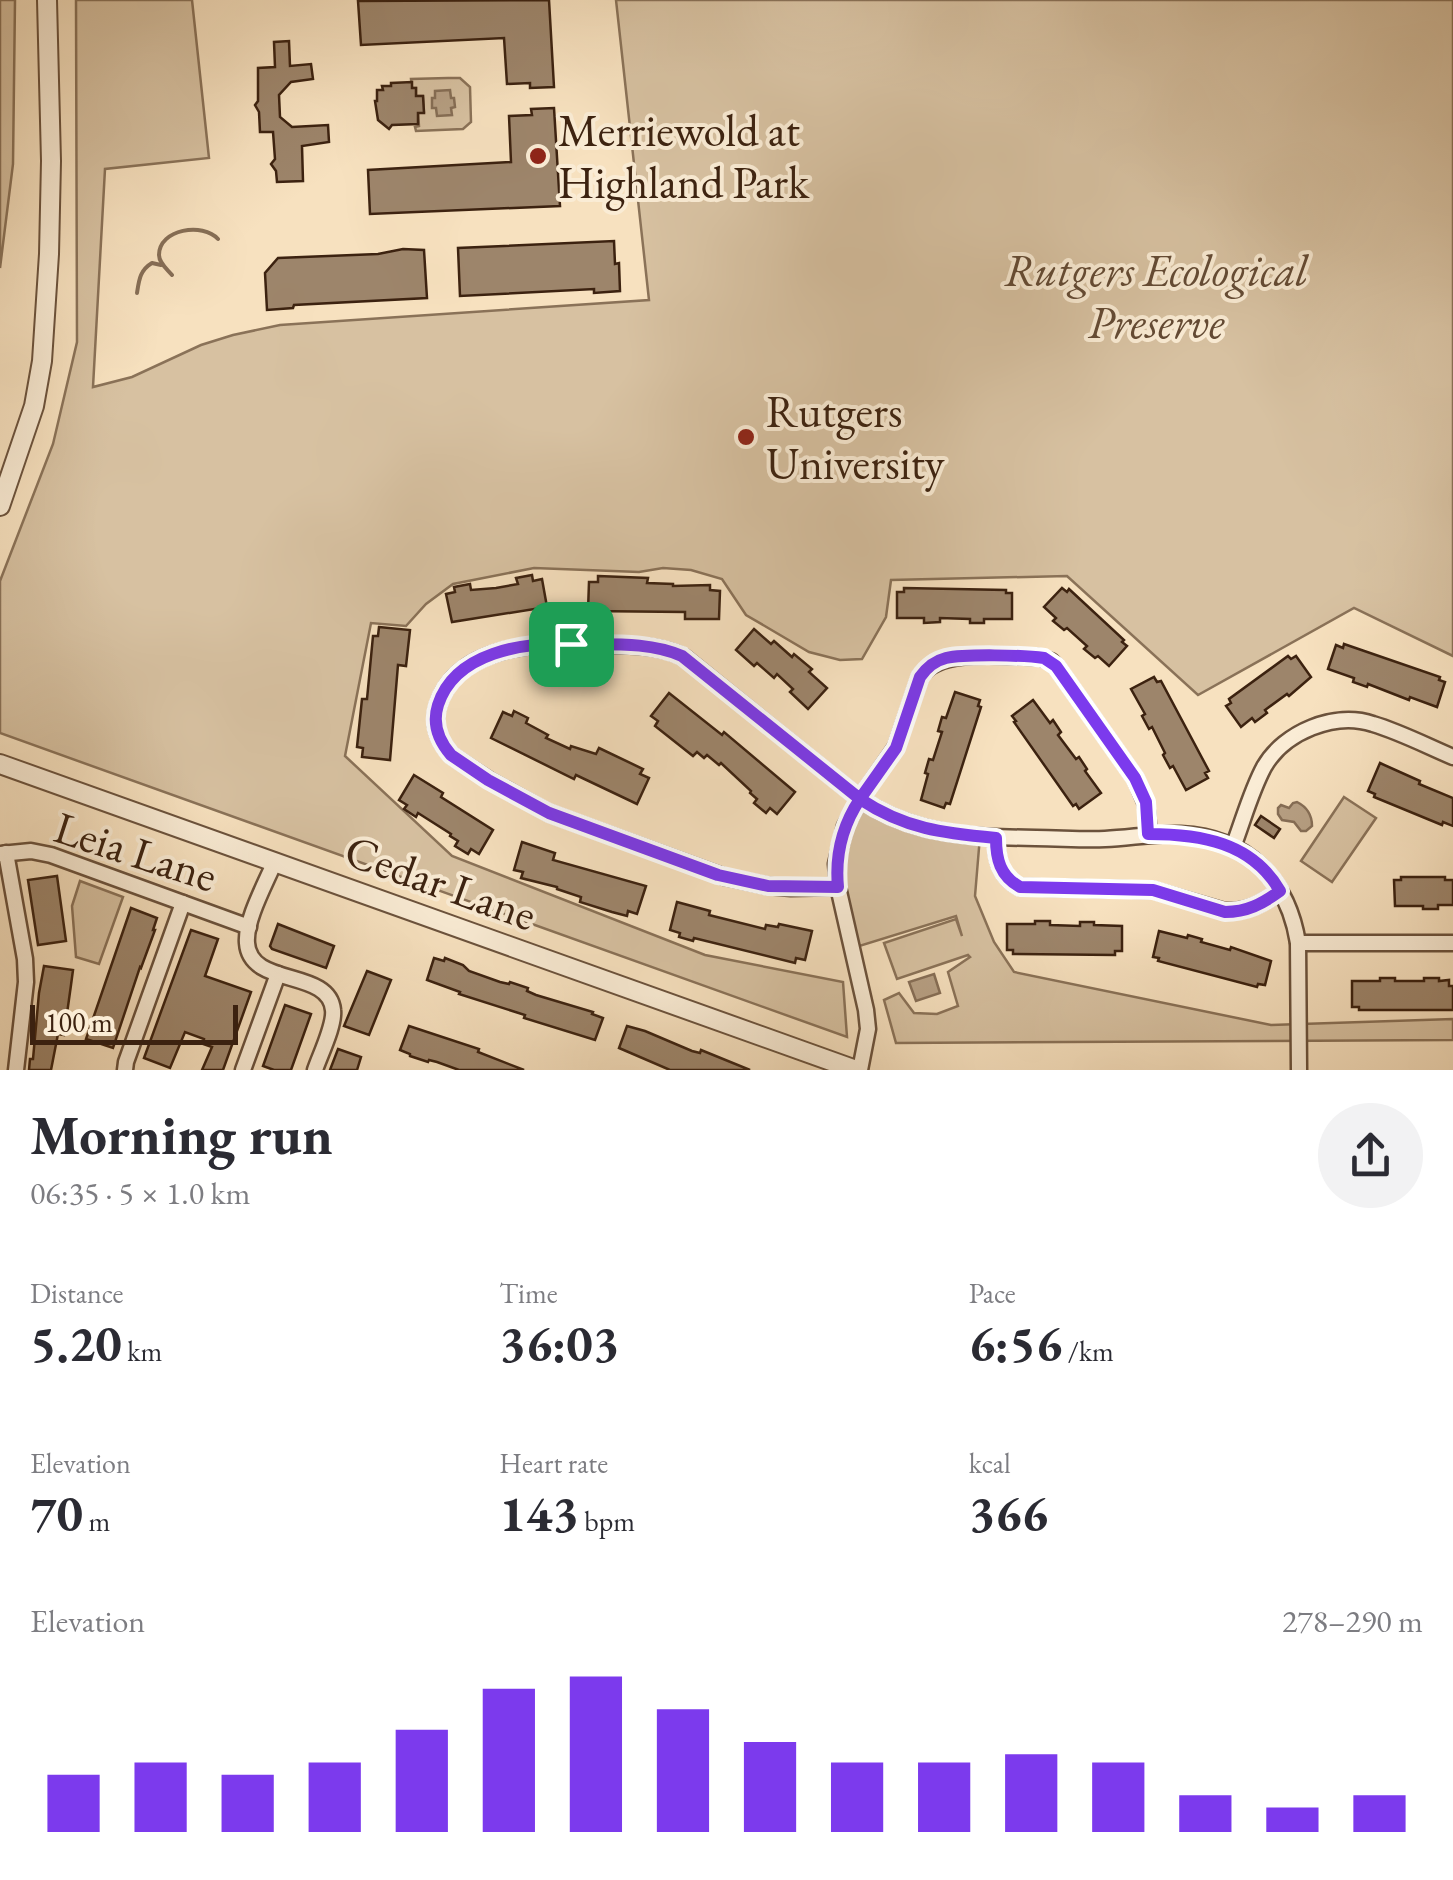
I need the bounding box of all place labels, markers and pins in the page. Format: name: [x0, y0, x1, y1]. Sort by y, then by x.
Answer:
place label: Merriewold at Highland Park: [558, 101, 810, 211]
marker: Merriewold at Highland Park: [527, 145, 549, 167]
place label: Rutgers University: [766, 382, 945, 492]
marker: Rutgers University: [735, 426, 757, 448]
pin: [529, 602, 614, 687]

